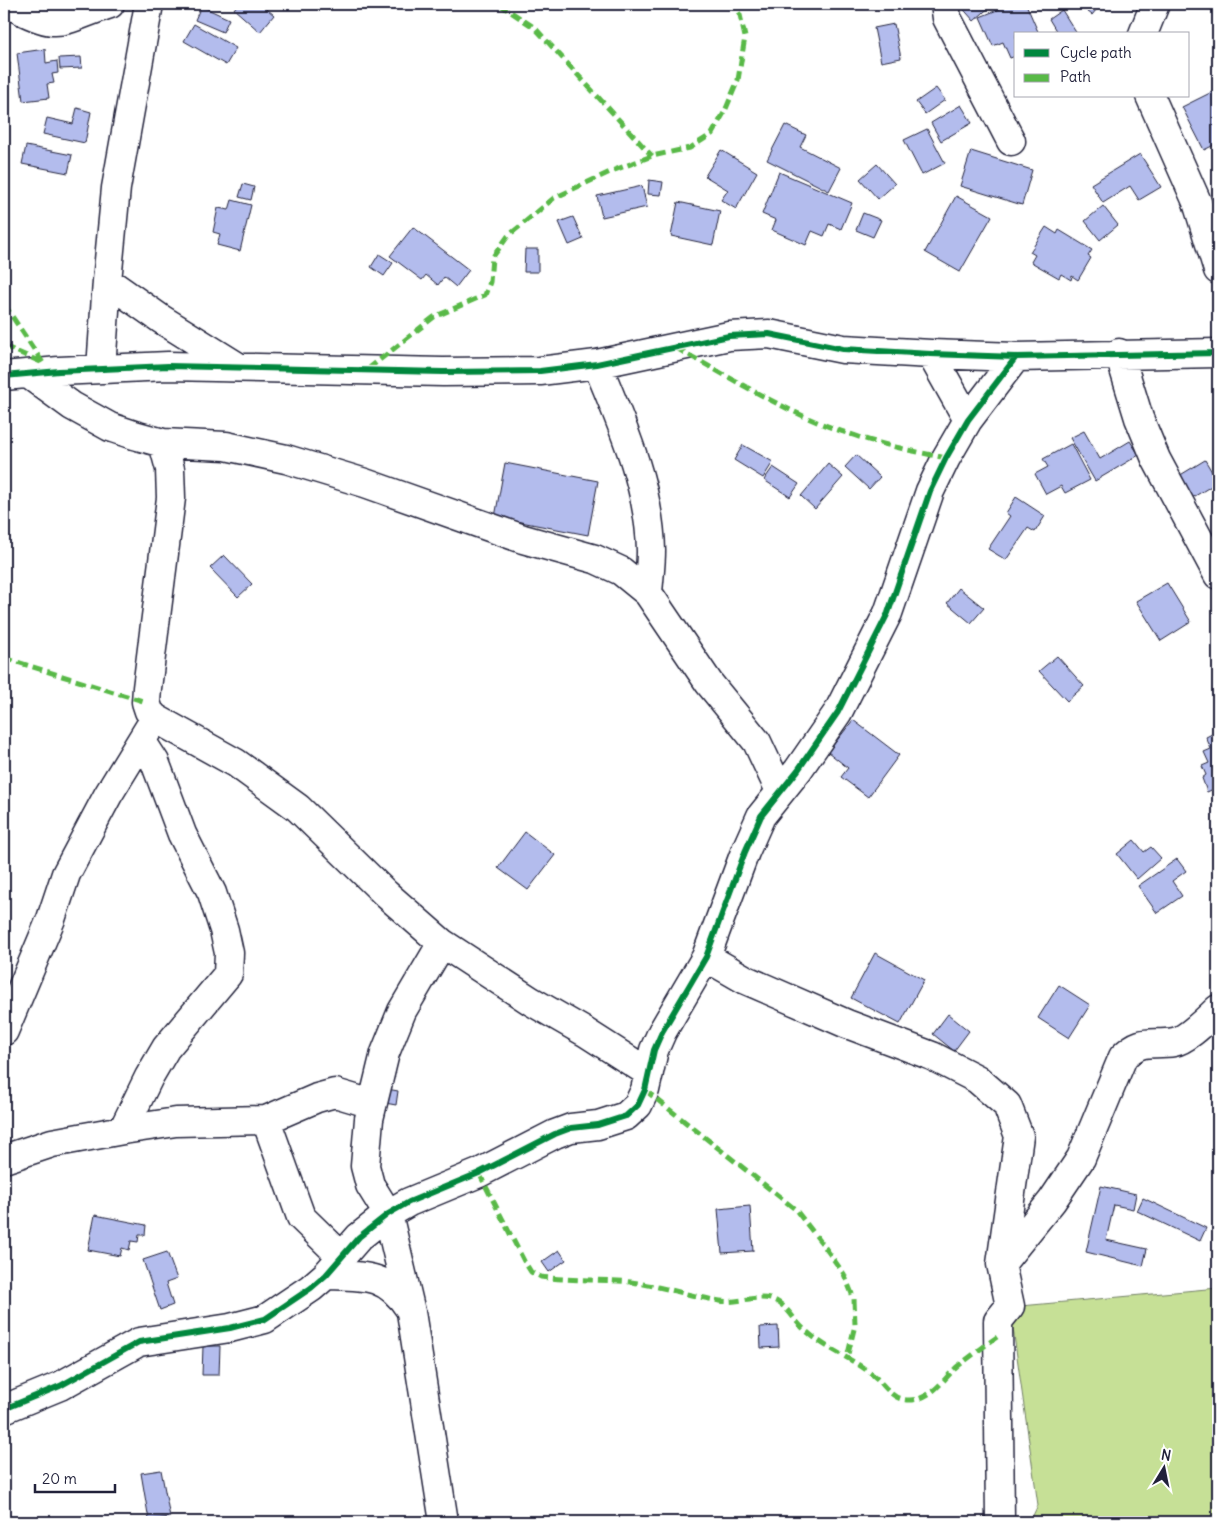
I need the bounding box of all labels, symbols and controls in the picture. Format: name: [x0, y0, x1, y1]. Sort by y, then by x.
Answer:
legend: [1014, 32, 1190, 98]
text: Cycle path: [1060, 43, 1132, 62]
text: Path: [1060, 67, 1091, 86]
north arrow: [1140, 1444, 1190, 1494]
text: N: [1160, 1445, 1173, 1465]
scale bar: [35, 1461, 115, 1493]
text: 20 m: [42, 1469, 77, 1488]

